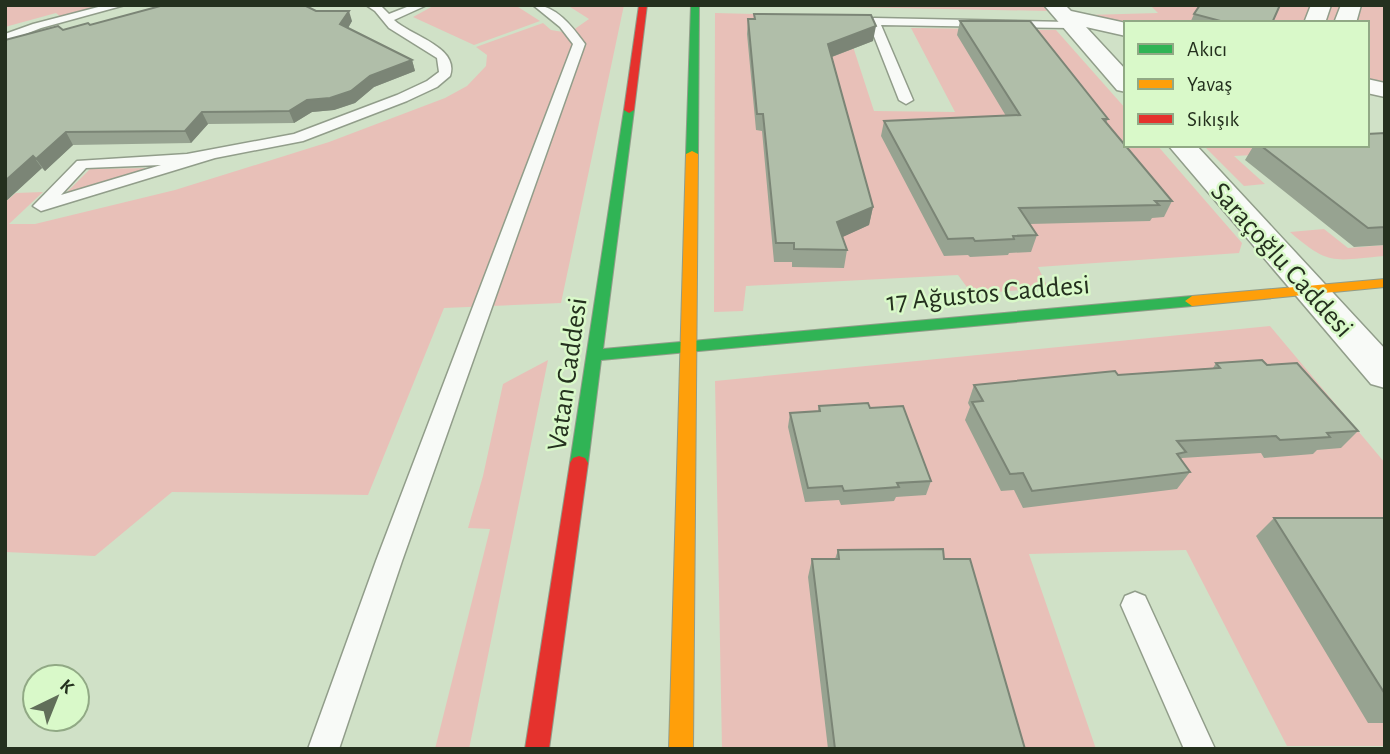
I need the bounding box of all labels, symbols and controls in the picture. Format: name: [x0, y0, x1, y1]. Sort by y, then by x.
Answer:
legend: [1124, 21, 1369, 147]
text: Akıcı: [1187, 39, 1227, 60]
text: Yavaş: [1187, 74, 1232, 95]
text: Sıkışık: [1187, 109, 1240, 130]
street label: Saraçoğlu Caddesi: [1205, 178, 1358, 343]
street label: 17 Ağustos Caddesi: [885, 271, 1091, 317]
street label: Vatan Caddesi: [543, 296, 593, 453]
north arrow: [21, 663, 91, 733]
text: K: [56, 676, 78, 698]

